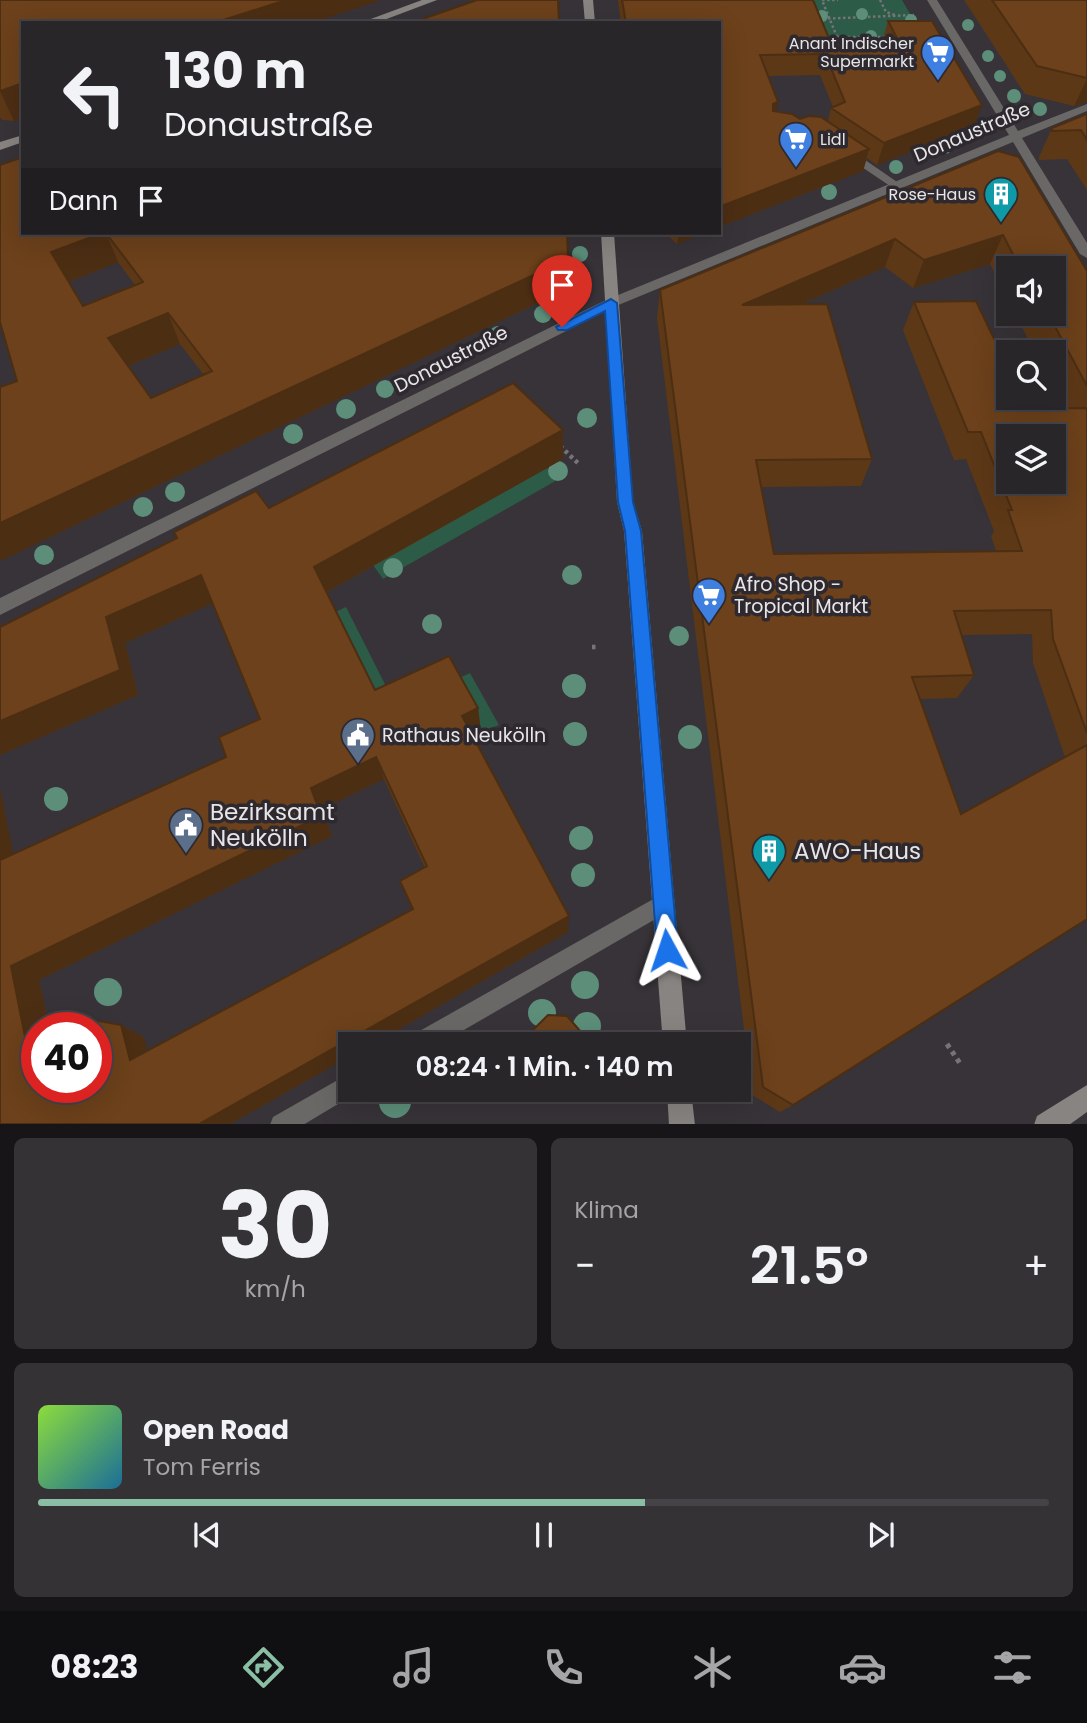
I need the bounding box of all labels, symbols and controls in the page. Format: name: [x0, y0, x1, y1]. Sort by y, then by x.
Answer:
place label: Anant Indischer Supermarkt: [789, 32, 914, 73]
supermarket icon: Anant Indischer Supermarkt: [919, 33, 957, 82]
text: 130 m: [164, 37, 306, 105]
icon: left: [49, 49, 140, 140]
street label: Donaustraße: [910, 95, 1034, 169]
text: Donaustraße: [164, 102, 373, 147]
supermarket icon: Lidl: [777, 120, 815, 169]
place label: Lidl: [820, 128, 846, 151]
building icon: Rose-Haus: [982, 175, 1020, 224]
icon: arrive: [132, 182, 170, 220]
text: Dann: [49, 183, 118, 219]
place label: Rose-Haus: [888, 183, 976, 206]
pin: [532, 255, 592, 327]
map controls: [996, 256, 1066, 494]
button: sound: [996, 256, 1066, 326]
icon: arrive: [543, 266, 581, 304]
street label: Donaustraße: [390, 319, 512, 399]
button: search: [996, 340, 1066, 410]
button: layers: [996, 424, 1066, 494]
place label: Afro Shop - Tropical Markt: [734, 571, 868, 620]
supermarket icon: Afro Shop - Tropical Markt: [690, 576, 728, 625]
public building icon: Rathaus Neukölln: [339, 716, 377, 765]
place label: Rathaus Neukölln: [382, 722, 546, 749]
place label: Bezirksamt Neukölln: [210, 796, 335, 854]
public building icon: Bezirksamt Neukölln: [167, 806, 205, 855]
building icon: AWO-Haus: [750, 832, 788, 881]
place label: AWO-Haus: [794, 835, 921, 867]
position arrow: [630, 913, 704, 987]
speed limit sign: 40: [21, 1012, 112, 1103]
text: 08:24 · 1 Min. · 140 m: [415, 1049, 674, 1085]
text: 30: [218, 1162, 332, 1290]
text: Klima: [575, 1194, 639, 1226]
text: 21.5°: [750, 1229, 869, 1302]
text: −: [575, 1239, 595, 1292]
text: +: [1023, 1239, 1049, 1292]
text: km/h: [245, 1273, 306, 1305]
text: Open Road: [143, 1412, 289, 1448]
text: Tom Ferris: [143, 1451, 261, 1483]
icon: previous: [188, 1516, 226, 1554]
icon: pause: [525, 1516, 563, 1554]
icon: next: [862, 1516, 900, 1554]
icon: directions: [239, 1643, 288, 1692]
icon: music: [389, 1643, 438, 1692]
icon: phone: [539, 1643, 588, 1692]
icon: climate: [688, 1643, 737, 1692]
icon: car: [838, 1643, 887, 1692]
icon: filters: [988, 1643, 1037, 1692]
text: 08:23: [50, 1644, 139, 1689]

